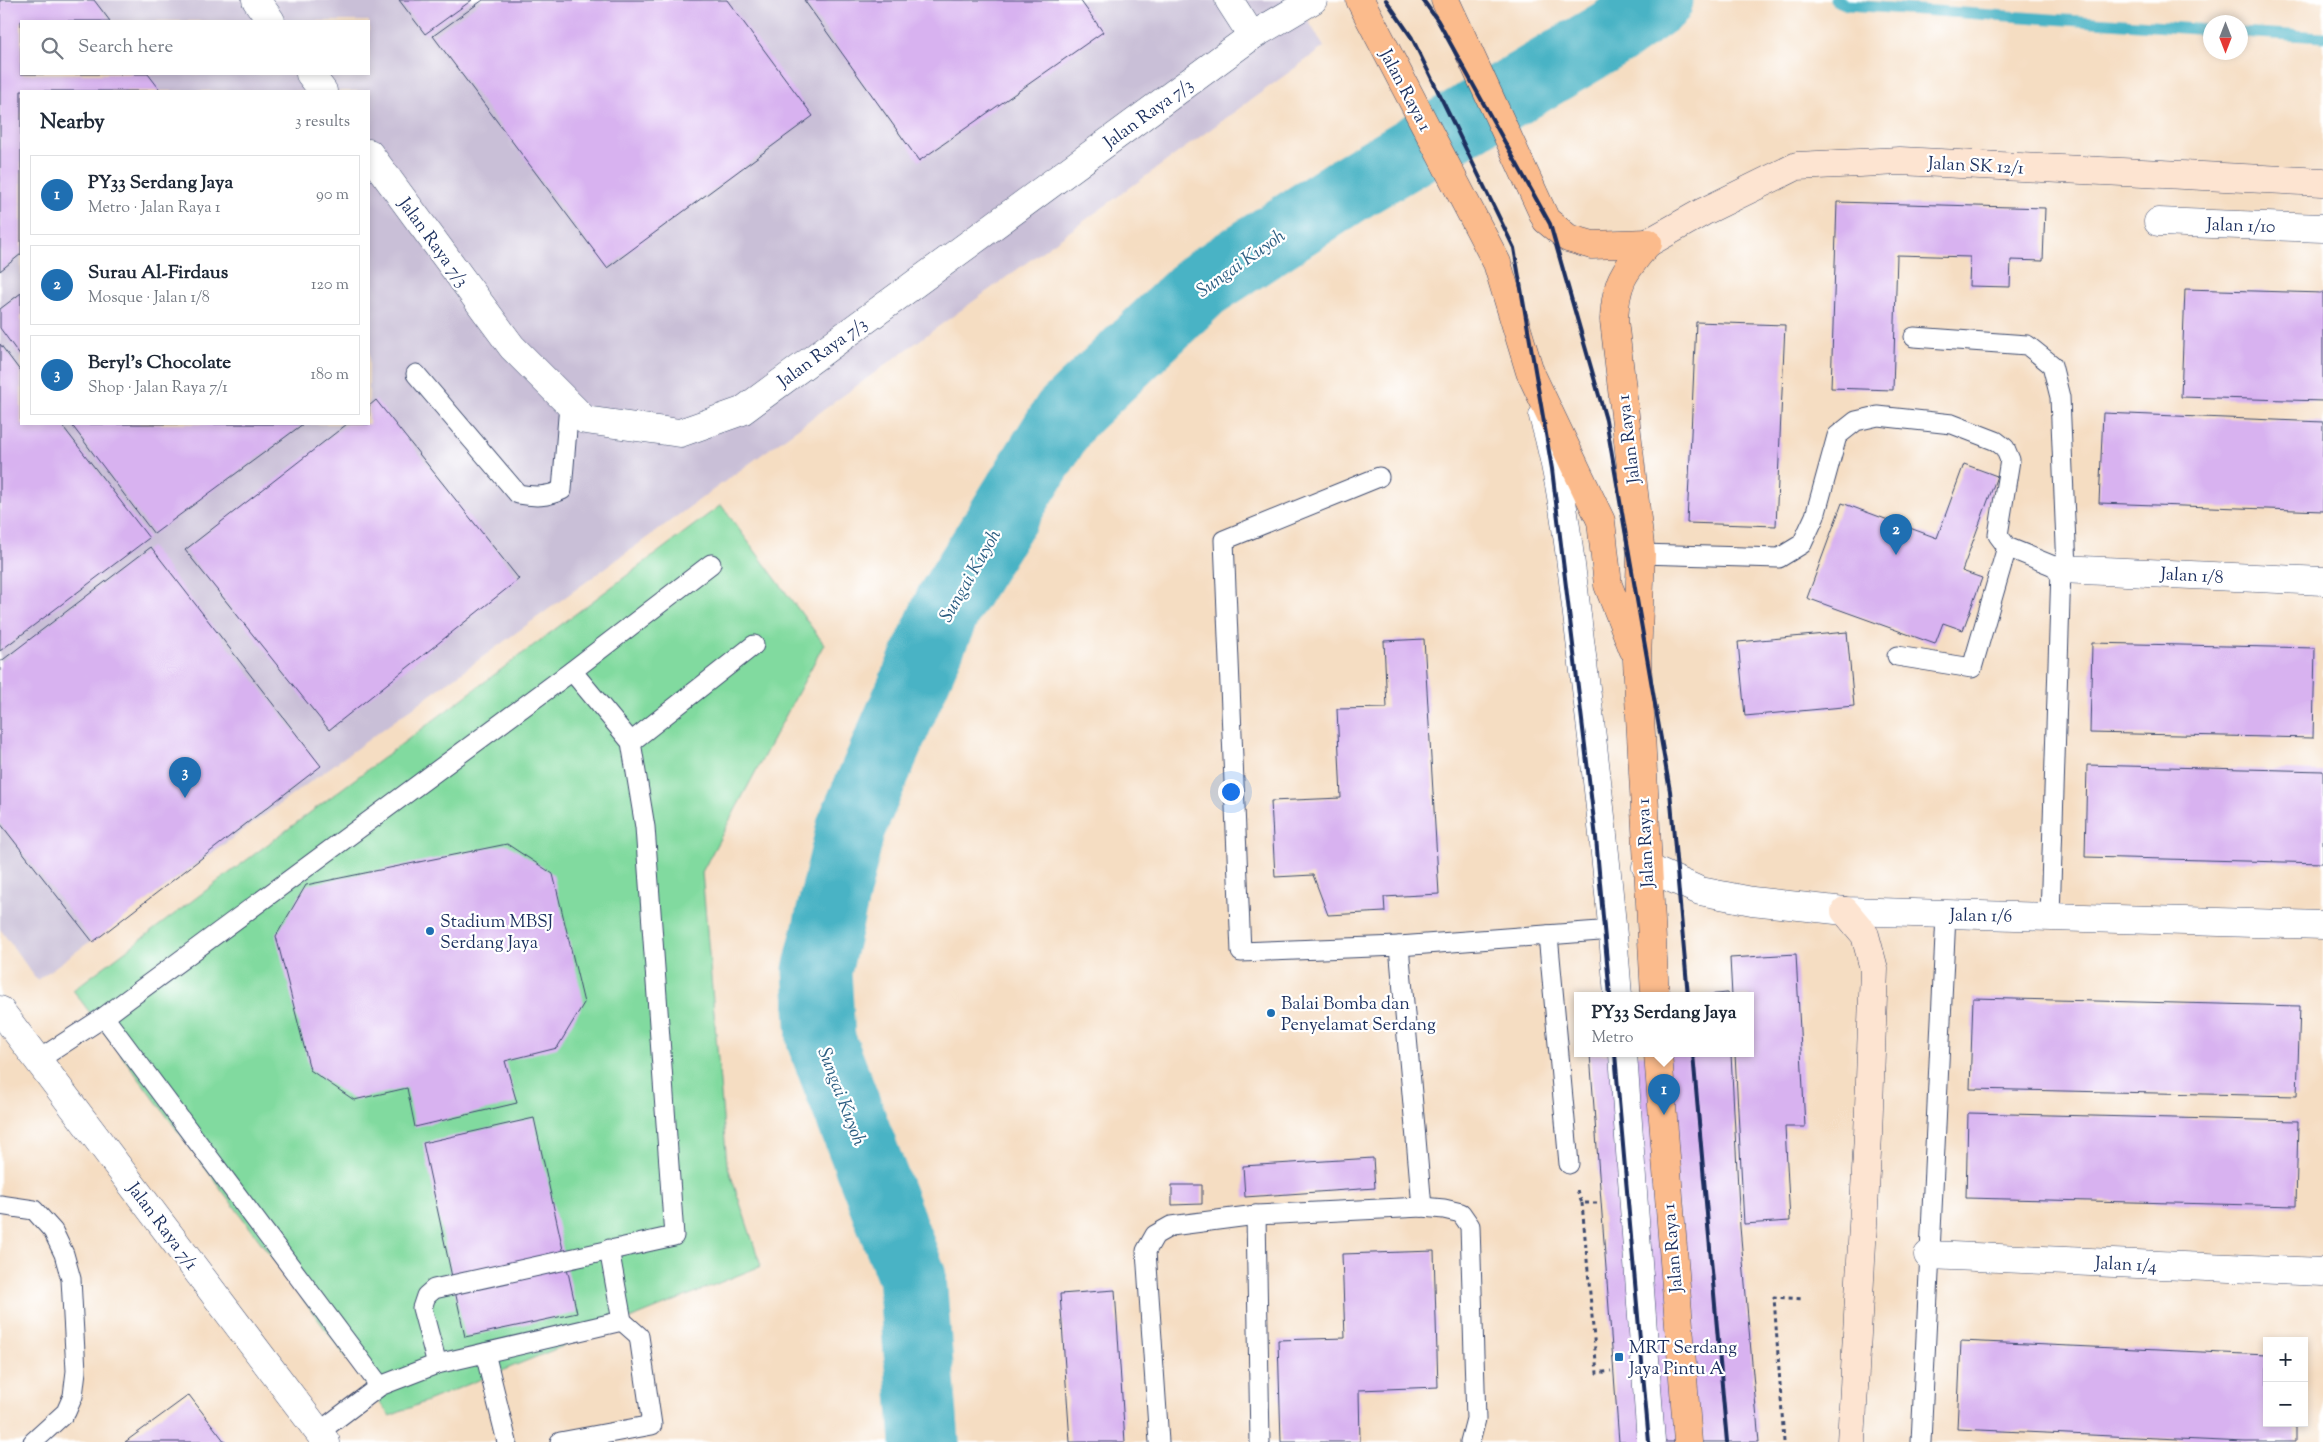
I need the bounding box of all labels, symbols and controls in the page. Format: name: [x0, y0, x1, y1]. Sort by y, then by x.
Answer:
north arrow: [2203, 15, 2248, 60]
search box: [20, 20, 370, 75]
icon: search: [38, 34, 66, 62]
text: Search here: [78, 34, 173, 61]
street label: Jalan Raya 1: [1371, 44, 1437, 137]
street label: Jalan Raya 7/3: [1098, 73, 1199, 157]
text: Nearby: [40, 108, 105, 138]
text: 3 results: [295, 111, 350, 134]
street label: Jalan SK 12/1: [1926, 151, 2024, 182]
text: PY33 Serdang Jaya: [88, 170, 233, 197]
text: 1: [54, 184, 60, 207]
text: 90 m: [316, 184, 349, 207]
street label: Jalan Raya 7/3: [390, 192, 474, 293]
text: Metro · Jalan Raya 1: [88, 197, 220, 220]
street label: Jalan 1/10: [2205, 213, 2276, 241]
water label: Sungai Kuyoh: [1191, 223, 1292, 305]
text: Surau Al-Firdaus: [88, 260, 228, 287]
text: 2: [53, 274, 61, 297]
text: 120 m: [311, 274, 349, 297]
text: Mosque · Jalan 1/8: [88, 287, 210, 310]
street label: Jalan Raya 7/3: [772, 312, 873, 396]
text: Beryl's Chocolate: [88, 350, 231, 377]
text: 3: [54, 364, 60, 387]
text: 180 m: [310, 364, 349, 387]
text: Shop · Jalan Raya 7/1: [88, 377, 228, 400]
street label: Jalan Raya 1: [1612, 393, 1648, 486]
pin: 2: [1880, 514, 1912, 555]
water label: Sungai Kuyoh: [934, 524, 1009, 628]
street label: Jalan 1/8: [2159, 562, 2224, 592]
pin: 3: [169, 757, 201, 798]
your location: [1218, 779, 1244, 805]
street label: Jalan Raya 1: [1632, 798, 1662, 889]
street label: Jalan 1/6: [1948, 903, 2013, 931]
place label: Stadium MBSJ Serdang Jaya: [440, 910, 553, 957]
marker: Stadium MBSJ Serdang Jaya: [424, 925, 436, 937]
place label: Balai Bomba dan Penyelamat Serdang: [1281, 992, 1436, 1039]
popup: [1574, 992, 1754, 1057]
text: PY33 Serdang Jaya: [1591, 1000, 1737, 1027]
marker: Balai Bomba dan Penyelamat Serdang: [1265, 1007, 1277, 1019]
text: Metro: [1591, 1027, 1633, 1050]
water label: Sungai Kuyoh: [810, 1044, 872, 1151]
pin: 1: [1648, 1074, 1680, 1115]
street label: Jalan Raya 7/1: [119, 1177, 203, 1277]
street label: Jalan Raya 1: [1657, 1202, 1691, 1295]
street label: Jalan 1/4: [2093, 1251, 2157, 1281]
place label: MRT Serdang Jaya Pintu A: [1628, 1336, 1737, 1383]
map controls: [2263, 1337, 2308, 1427]
button: +: [2263, 1337, 2308, 1382]
marker: MRT Serdang Jaya Pintu A: [1613, 1351, 1625, 1363]
button: −: [2263, 1382, 2308, 1427]

